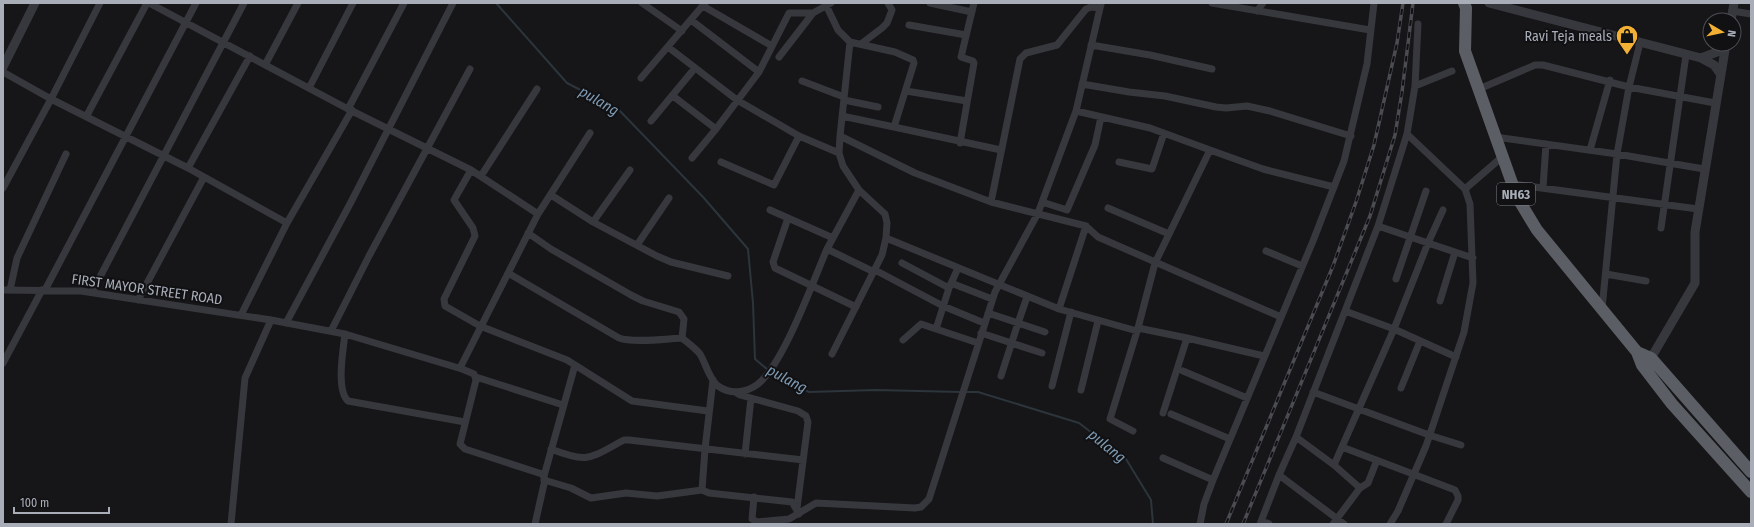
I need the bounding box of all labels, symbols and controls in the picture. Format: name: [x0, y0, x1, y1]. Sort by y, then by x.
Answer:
north arrow: [1702, 12, 1742, 52]
shop icon: Ravi Teja meals: [1614, 23, 1640, 56]
place label: Ravi Teja meals: [1525, 28, 1612, 45]
text: N: [1724, 29, 1738, 38]
water label: pulang: [576, 82, 622, 120]
road number: NH63: [1497, 183, 1535, 205]
street label: FIRST MAYOR STREET ROAD: [71, 271, 223, 308]
water label: pulang: [764, 361, 810, 397]
water label: pulang: [1085, 425, 1129, 467]
scale bar: [14, 489, 109, 515]
text: 100 m: [20, 496, 49, 510]

